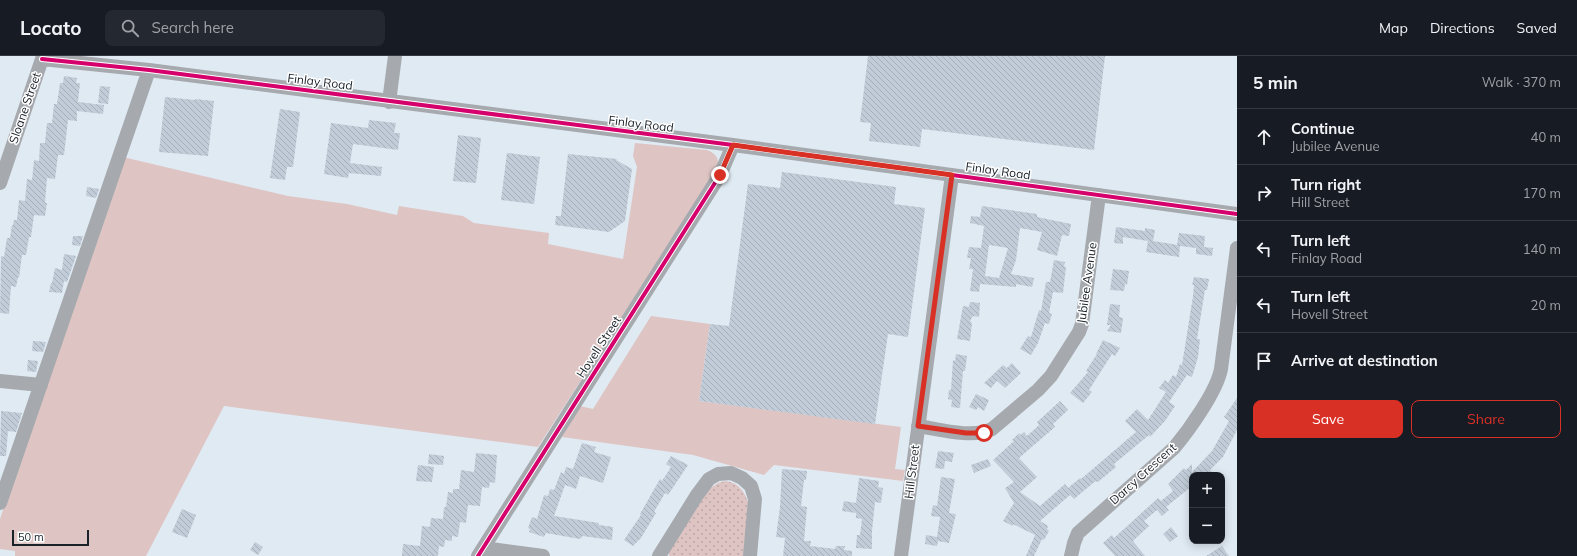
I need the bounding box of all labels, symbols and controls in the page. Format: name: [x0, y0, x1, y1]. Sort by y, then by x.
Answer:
search box: [105, 10, 385, 46]
text: Locato: [20, 16, 81, 40]
icon: search: [119, 17, 141, 39]
text: Search here: [151, 18, 234, 37]
text: Map: [1379, 19, 1408, 37]
text: Directions: [1430, 19, 1495, 37]
text: Saved: [1517, 19, 1557, 37]
street label: Sloane Street: [5, 70, 44, 145]
street label: Finlay Road: [287, 70, 354, 93]
text: 5 min: [1253, 72, 1298, 93]
text: Walk · 370 m: [1482, 74, 1561, 90]
street label: Finlay Road: [608, 112, 675, 135]
text: Continue: [1291, 119, 1354, 138]
icon: ahead: [1253, 126, 1275, 148]
text: 40 m: [1531, 129, 1561, 145]
text: Jubilee Avenue: [1291, 138, 1380, 154]
street label: Finlay Road: [965, 159, 1032, 182]
route end: [711, 166, 729, 184]
text: Turn right: [1291, 175, 1361, 194]
icon: right: [1253, 182, 1275, 204]
text: 170 m: [1523, 185, 1561, 201]
text: Hill Street: [1291, 194, 1350, 210]
text: Turn left: [1291, 231, 1350, 250]
icon: left: [1253, 238, 1275, 260]
street label: Jubilee Avenue: [1073, 241, 1100, 324]
text: 140 m: [1523, 241, 1561, 257]
text: Finlay Road: [1291, 250, 1362, 266]
text: Turn left: [1291, 287, 1350, 306]
icon: left: [1253, 294, 1275, 316]
text: 20 m: [1531, 297, 1561, 313]
text: Hovell Street: [1291, 306, 1368, 322]
street label: Hovell Street: [573, 313, 624, 381]
icon: arrive: [1253, 350, 1275, 372]
text: Arrive at destination: [1291, 351, 1438, 370]
button: Save: [1253, 400, 1403, 438]
button: Share: [1411, 400, 1561, 438]
route start: [975, 424, 993, 442]
street label: Darcy Crescent: [1106, 440, 1179, 507]
street label: Hill Street: [901, 444, 922, 500]
map controls: [1189, 472, 1225, 544]
button: +: [1189, 472, 1225, 508]
button: −: [1189, 508, 1225, 544]
scale bar: [12, 528, 89, 547]
text: 50 m: [18, 530, 44, 544]

